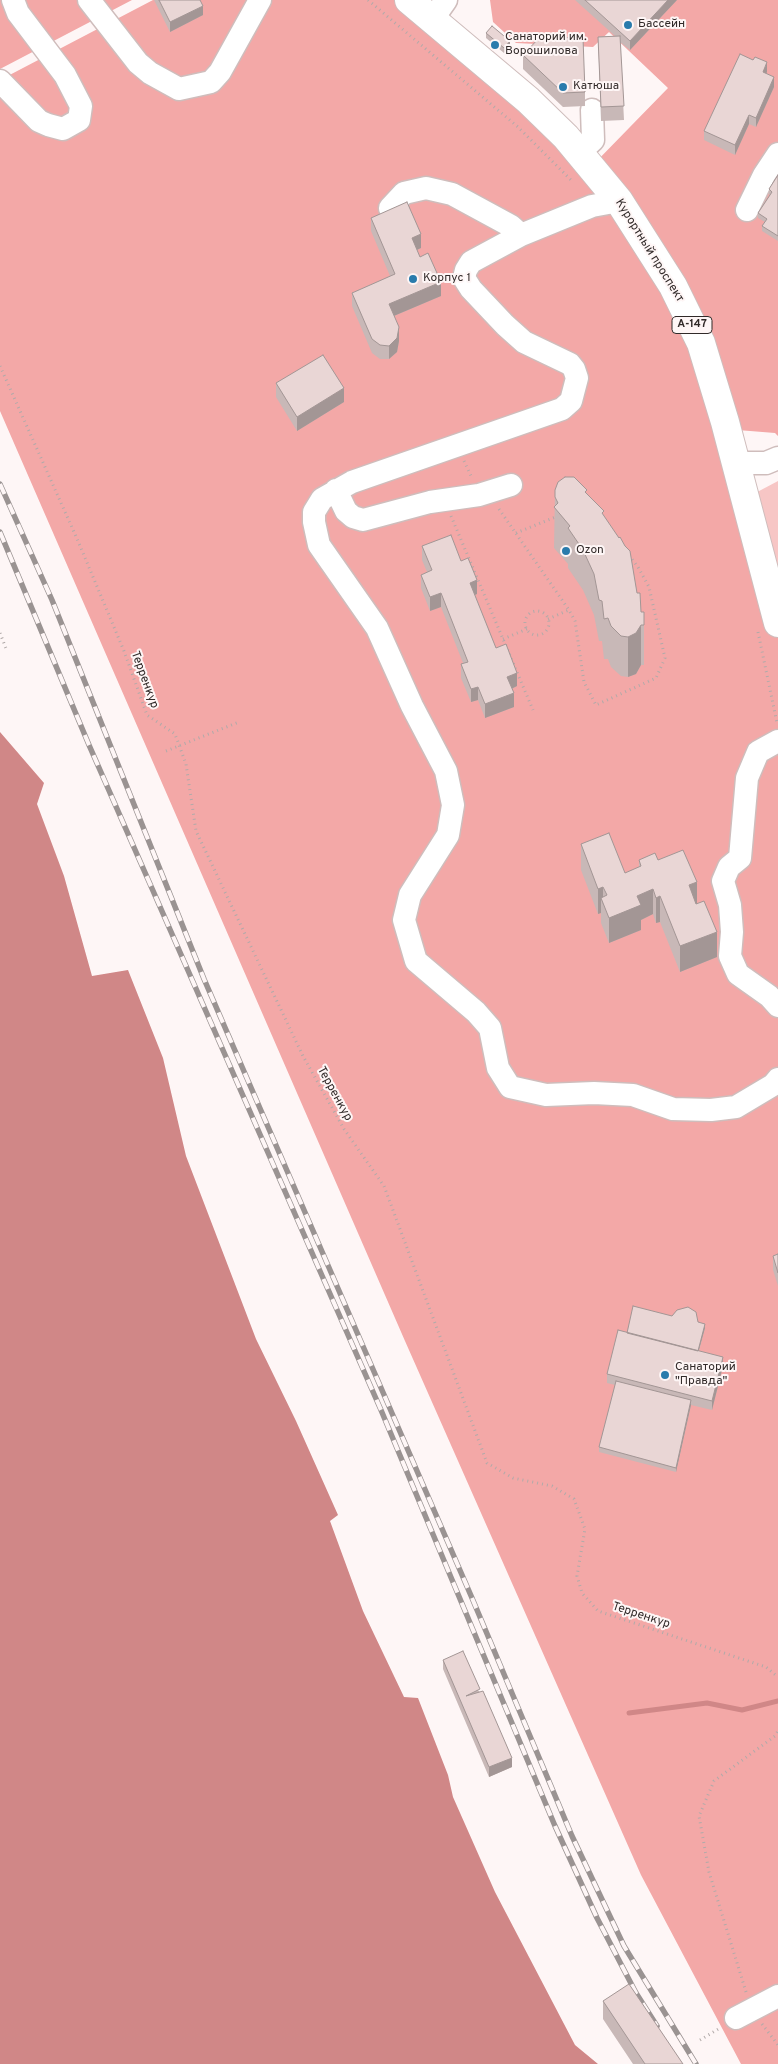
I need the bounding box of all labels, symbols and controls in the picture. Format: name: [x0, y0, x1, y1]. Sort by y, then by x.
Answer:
place label: Бассейн: [638, 18, 685, 32]
marker: Бассейн: [622, 19, 634, 31]
place label: Санаторий им. Ворошилова: [505, 31, 587, 59]
marker: Санаторий им. Ворошилова: [489, 39, 501, 51]
place label: Катюша: [573, 80, 619, 94]
marker: Катюша: [557, 81, 569, 93]
street label: Курортный проспект: [611, 197, 687, 305]
place label: Корпус 1: [423, 272, 471, 286]
marker: Корпус 1: [407, 273, 419, 285]
road number: А-147: [672, 316, 712, 334]
place label: Ozon: [576, 544, 604, 558]
marker: Ozon: [560, 545, 572, 557]
street label: Терренкур: [127, 649, 161, 711]
street label: Терренкур: [313, 1064, 355, 1124]
place label: Санаторий "Правда": [675, 1361, 736, 1389]
marker: Санаторий "Правда": [659, 1369, 671, 1381]
street label: Терренкур: [610, 1600, 672, 1632]

